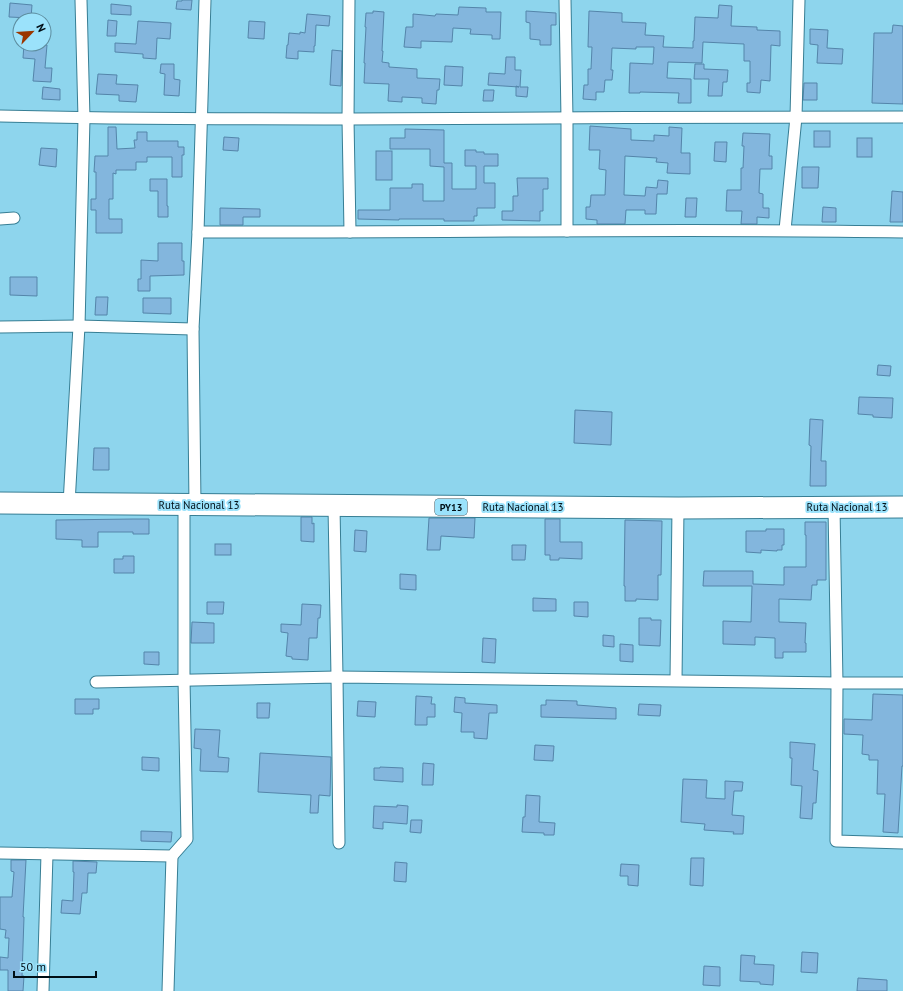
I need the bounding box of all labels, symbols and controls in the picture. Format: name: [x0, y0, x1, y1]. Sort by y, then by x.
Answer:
north arrow: [12, 12, 52, 52]
text: N: [33, 22, 49, 34]
street label: Ruta Nacional 13: [159, 498, 239, 512]
road number: PY13: [435, 499, 467, 515]
street label: Ruta Nacional 13: [483, 500, 563, 514]
street label: Ruta Nacional 13: [807, 500, 887, 514]
scale bar: [14, 953, 96, 979]
text: 50 m: [20, 959, 46, 974]

